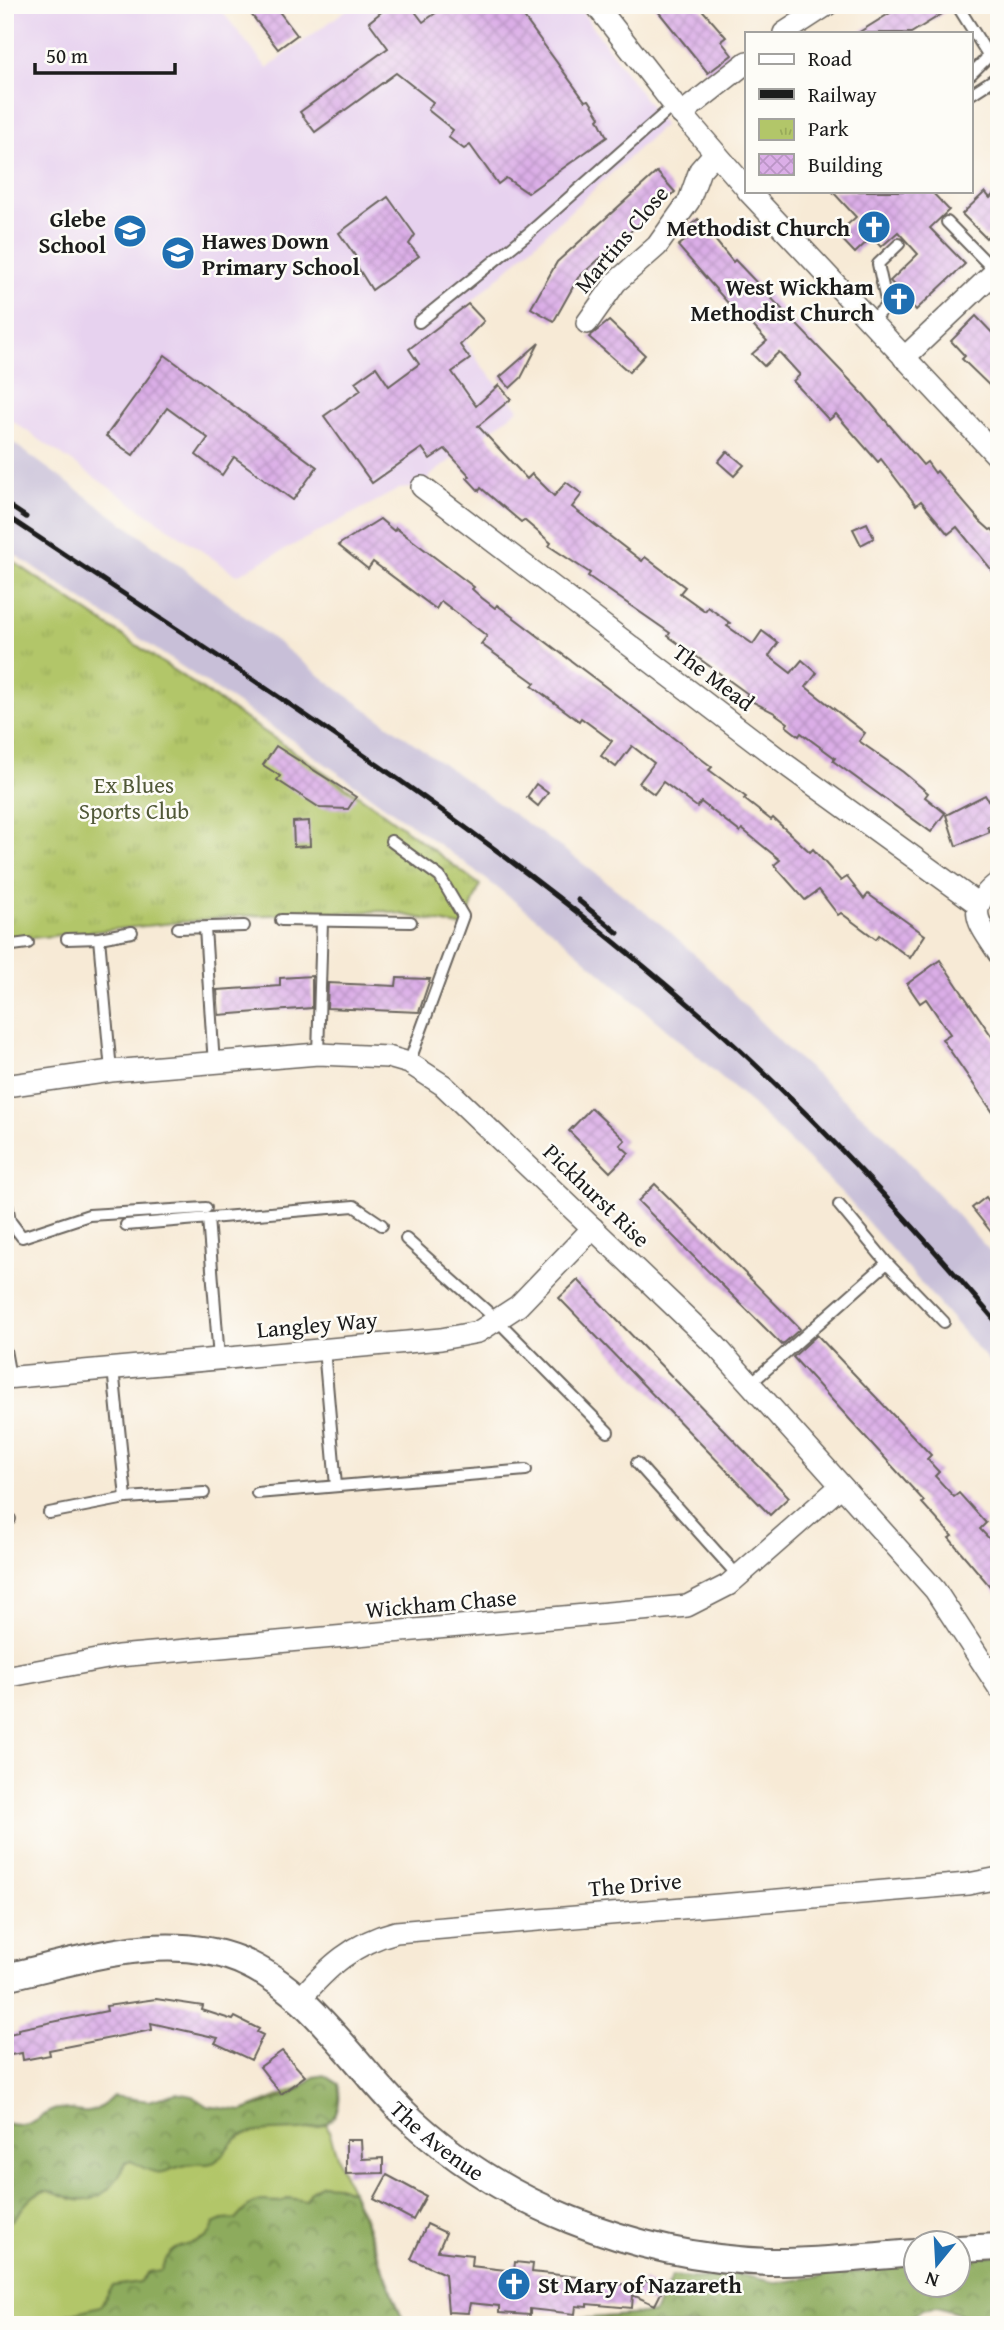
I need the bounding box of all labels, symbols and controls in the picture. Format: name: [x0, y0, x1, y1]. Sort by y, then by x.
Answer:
scale bar: [35, 32, 175, 76]
legend: [745, 32, 972, 192]
text: 50 m: [46, 40, 88, 71]
text: Road: [808, 43, 853, 74]
text: Railway: [808, 79, 877, 110]
text: Park: [808, 113, 849, 144]
text: Building: [808, 149, 883, 180]
street label: Martins Close: [566, 178, 676, 300]
place label: Glebe School: [38, 202, 106, 261]
church icon: Methodist Church: [855, 208, 893, 246]
place label: Methodist Church: [667, 211, 850, 244]
school or university icon: Glebe School: [111, 212, 149, 250]
place label: Hawes Down Primary School: [202, 224, 360, 283]
school or university icon: Hawes Down Primary School: [159, 234, 197, 272]
place label: West Wickham Methodist Church: [691, 270, 874, 329]
church icon: West Wickham Methodist Church: [880, 280, 918, 318]
street label: The Mead: [666, 635, 762, 719]
park label: Ex Blues Sports Club: [79, 768, 189, 827]
street label: Pickhurst Rise: [536, 1136, 658, 1254]
street label: Langley Way: [255, 1302, 379, 1346]
street label: Wickham Chase: [364, 1580, 518, 1626]
street label: The Drive: [587, 1863, 683, 1905]
street label: The Avenue: [383, 2092, 491, 2188]
north arrow: [902, 2228, 972, 2298]
church icon: St Mary of Nazareth: [495, 2265, 533, 2303]
text: N: [921, 2265, 942, 2295]
place label: St Mary of Nazareth: [538, 2268, 742, 2301]

